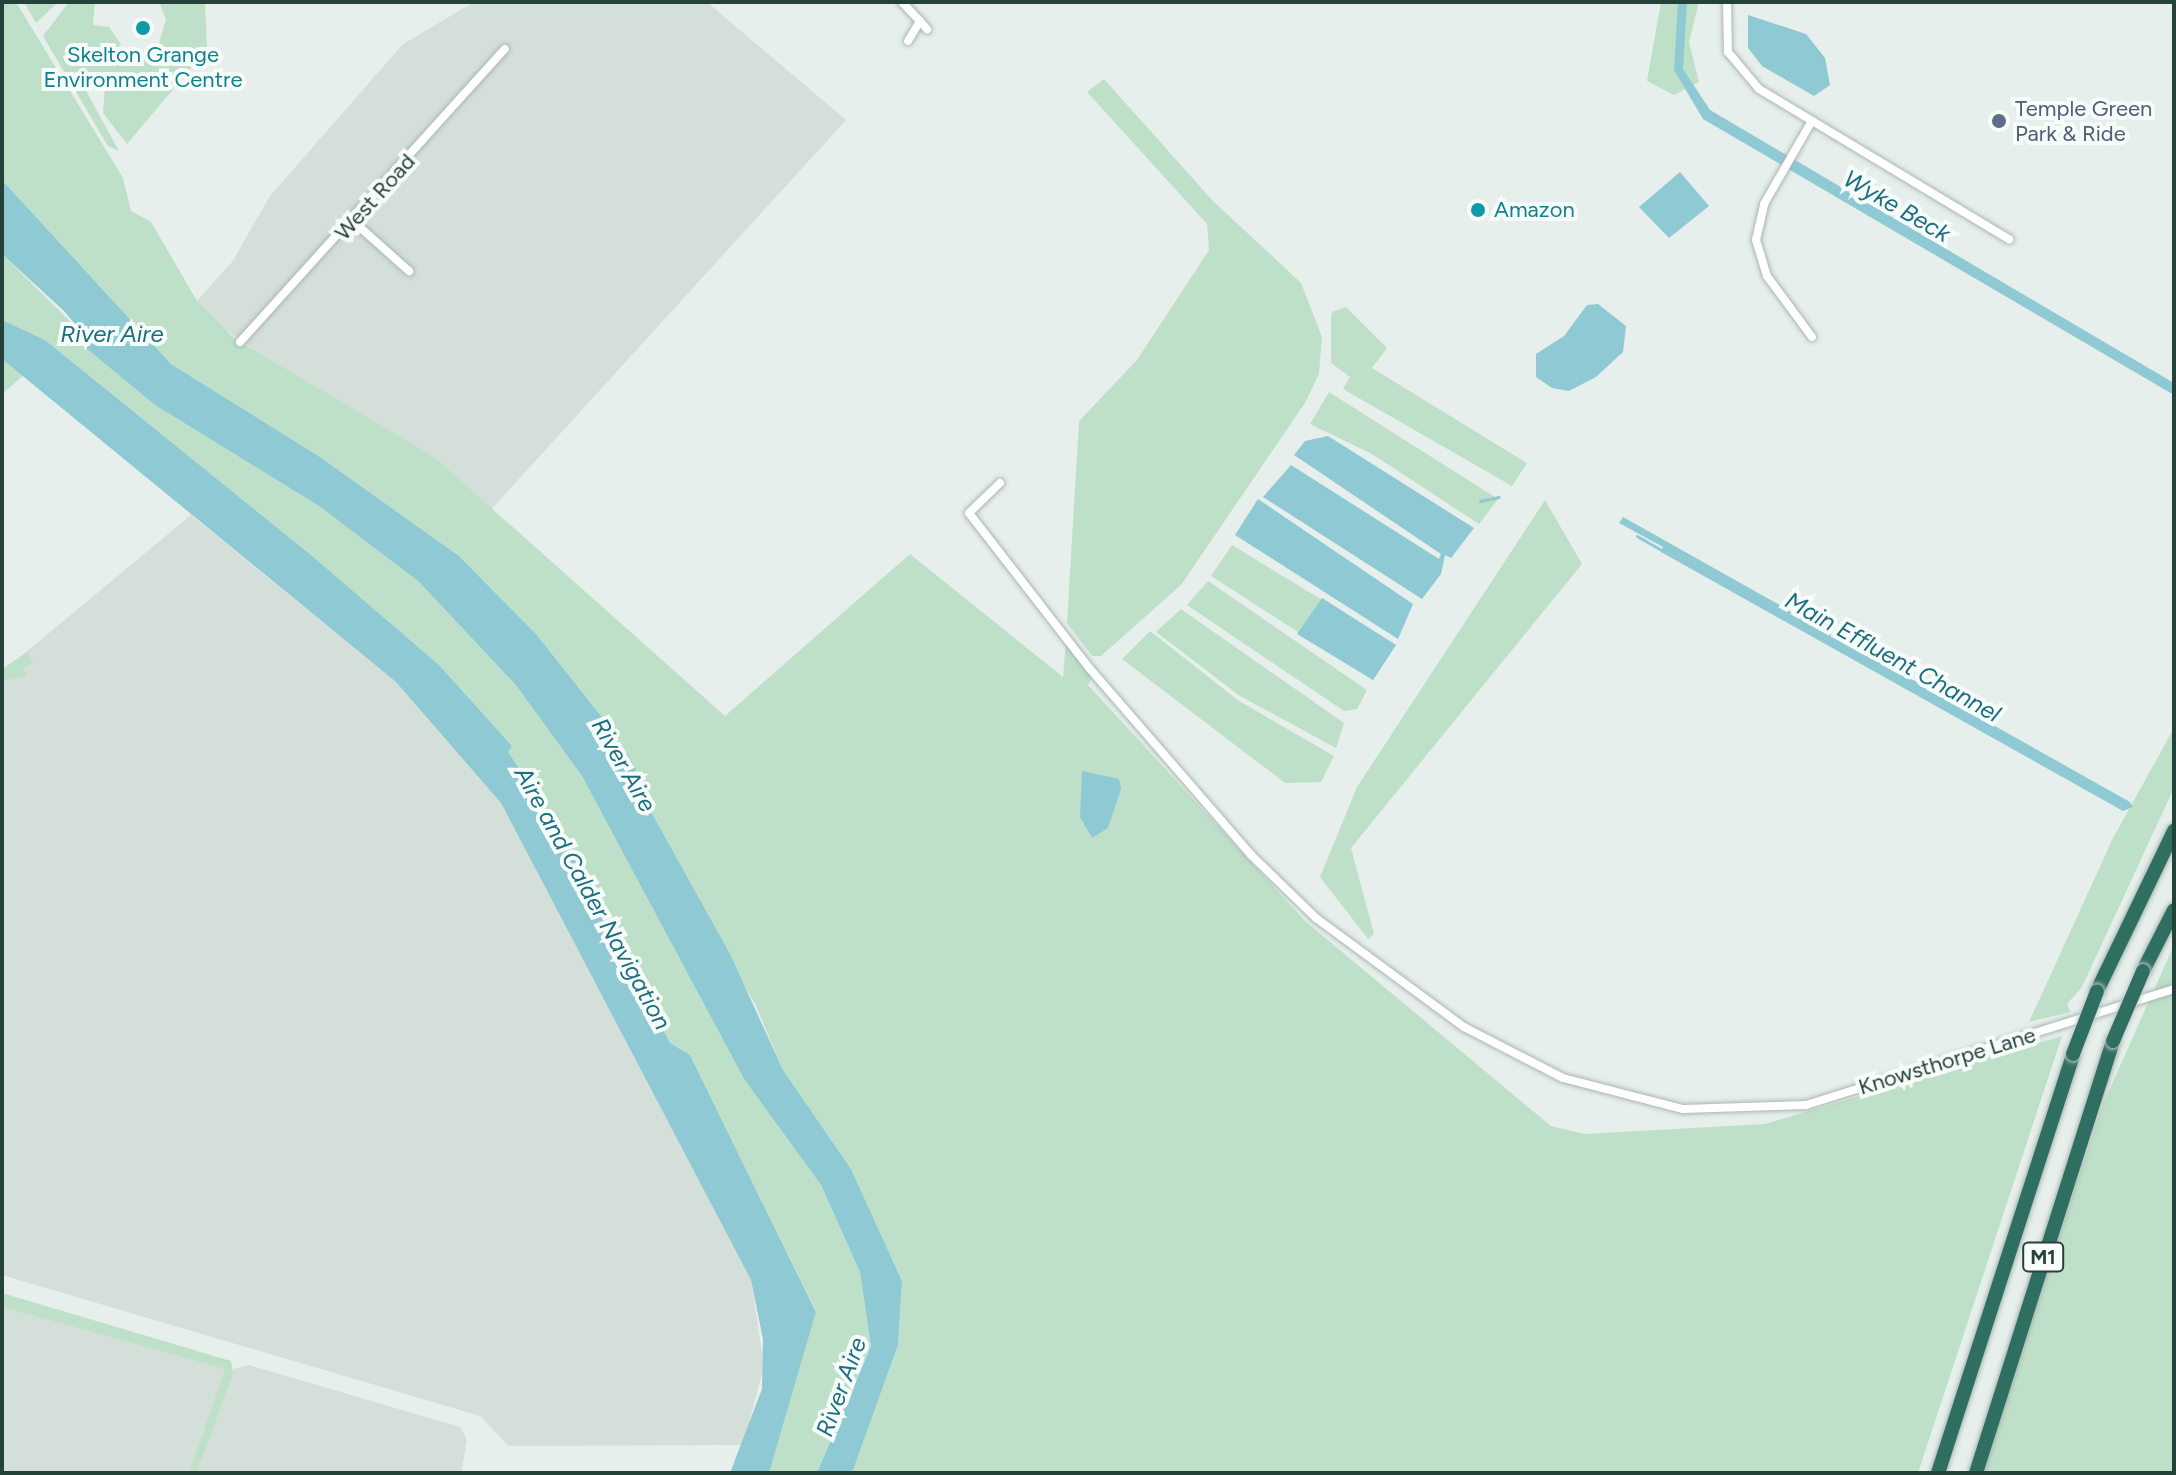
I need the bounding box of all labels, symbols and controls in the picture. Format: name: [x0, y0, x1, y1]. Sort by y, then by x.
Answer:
marker: Skelton Grange Environment Centre: [134, 19, 152, 37]
place label: Skelton Grange Environment Centre: [44, 41, 242, 92]
place label: Temple Green Park & Ride: [2015, 95, 2152, 146]
marker: Temple Green Park & Ride: [1990, 112, 2008, 130]
street label: West Road: [329, 148, 421, 246]
water label: Wyke Beck: [1838, 164, 1956, 248]
place label: Amazon: [1494, 197, 1575, 223]
marker: Amazon: [1469, 201, 1487, 219]
water label: River Aire: [60, 320, 164, 348]
water label: Main Effluent Channel: [1780, 586, 2006, 728]
water label: River Aire: [586, 713, 662, 817]
water label: Aire and Calder Navigation: [509, 762, 677, 1034]
street label: Knowsthorpe Lane: [1855, 1022, 2039, 1100]
road number: M1: [2021, 1241, 2065, 1273]
water label: River Aire: [810, 1334, 872, 1440]

